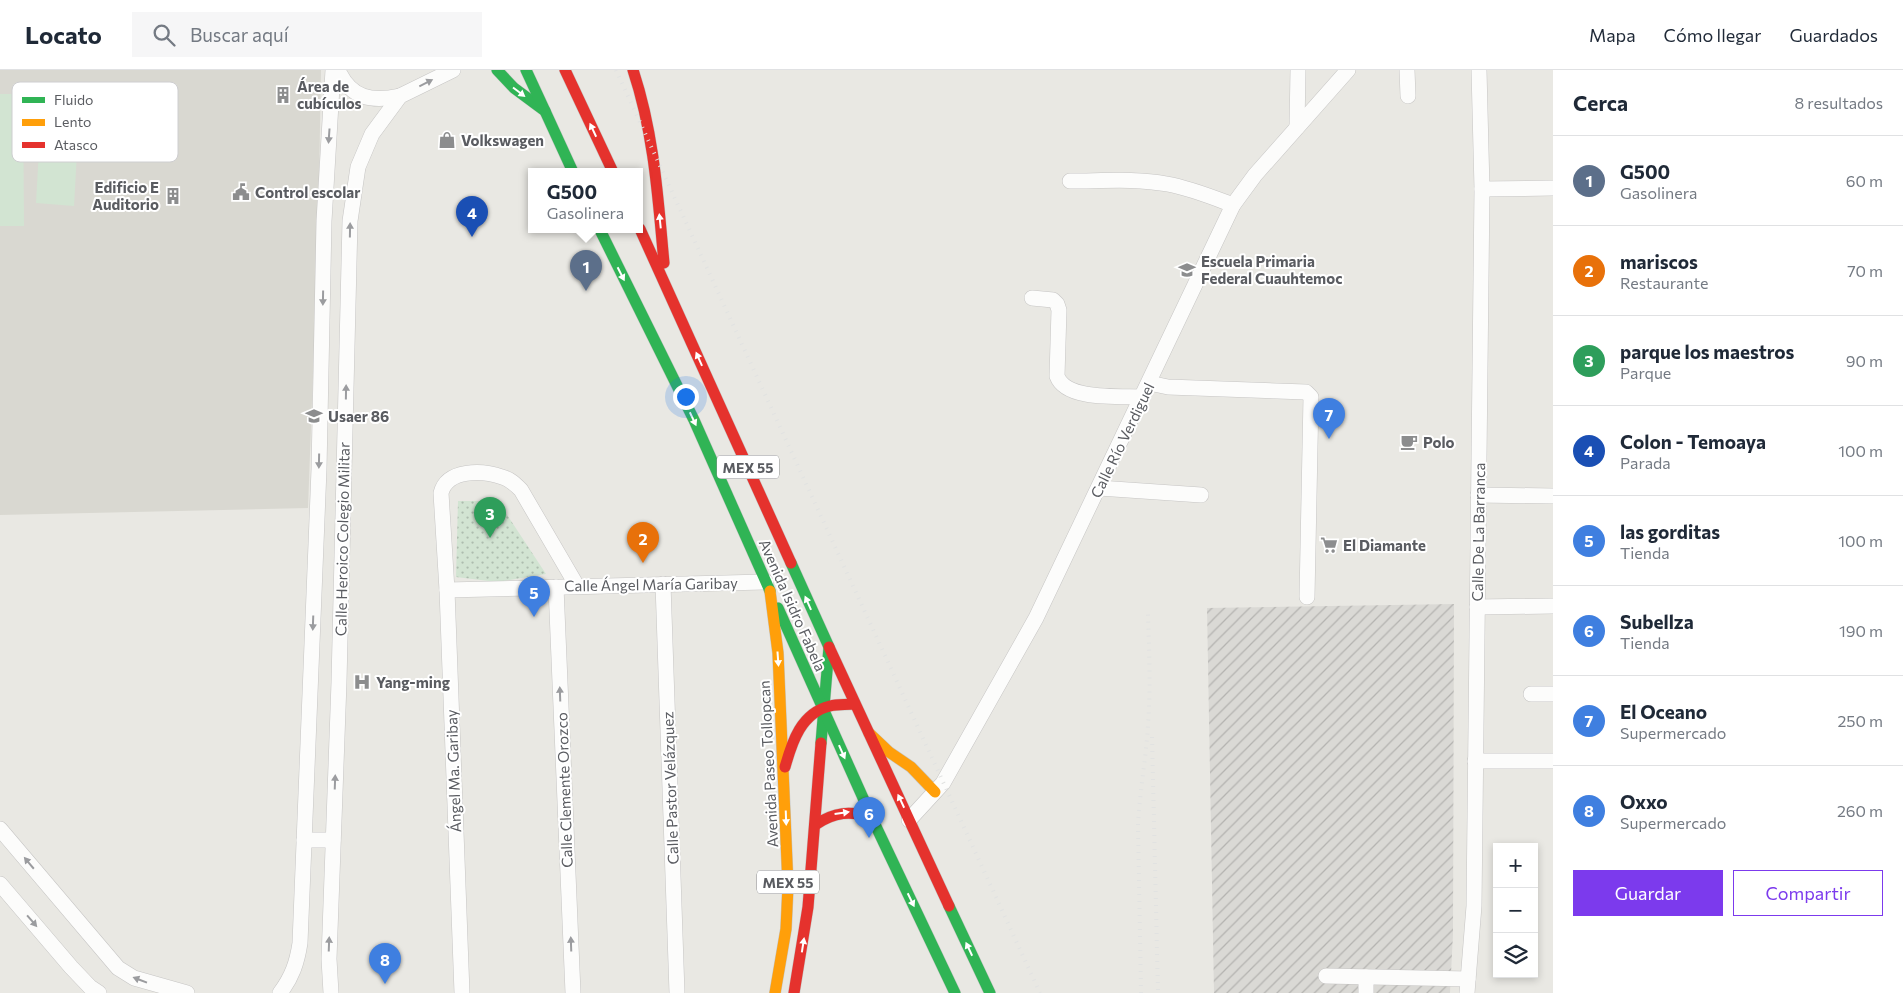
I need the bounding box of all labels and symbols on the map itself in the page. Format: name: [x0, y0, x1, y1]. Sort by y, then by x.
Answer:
place label: Área de cubículos: [297, 77, 362, 112]
one-way arrow: [419, 79, 434, 87]
legend: [12, 82, 178, 162]
building icon: Área de cubículos: [273, 85, 293, 105]
one-way arrow: [513, 86, 526, 97]
text: Fluido: [54, 91, 93, 108]
text: Lento: [54, 113, 91, 130]
one-way arrow: [589, 123, 597, 137]
one-way arrow: [325, 128, 333, 144]
shop icon: Volkswagen: [437, 130, 457, 150]
place label: Volkswagen: [461, 131, 544, 149]
text: Atasco: [54, 136, 98, 153]
place label: Edificio E Auditorio: [92, 178, 159, 213]
public building icon: Control escolar: [231, 182, 251, 202]
place label: Control escolar: [255, 183, 360, 201]
building icon: Edificio E Auditorio: [163, 186, 183, 206]
pin: 4: [456, 196, 488, 237]
one-way arrow: [655, 213, 663, 229]
one-way arrow: [346, 221, 354, 237]
pin: 1: [570, 250, 602, 291]
place label: Escuela Primaria Federal Cuauhtemoc: [1201, 252, 1342, 287]
school or university icon: Escuela Primaria Federal Cuauhtemoc: [1177, 260, 1197, 280]
one-way arrow: [617, 266, 625, 281]
one-way arrow: [318, 291, 326, 307]
one-way arrow: [695, 352, 703, 366]
street label: Calle Río Verdiguel: [1086, 379, 1158, 501]
one-way arrow: [342, 384, 350, 400]
your location: [673, 384, 699, 410]
pin: 7: [1313, 398, 1345, 439]
school or university icon: Usaer 86: [304, 406, 324, 426]
place label: Usaer 86: [328, 407, 389, 425]
one-way arrow: [689, 412, 697, 426]
cafe icon: Polo: [1399, 432, 1419, 452]
place label: Polo: [1423, 433, 1455, 451]
street label: Calle Heroico Colegio Militar: [331, 442, 353, 636]
one-way arrow: [315, 453, 323, 469]
road number: MEX 55: [717, 456, 779, 478]
street label: Calle De La Barranca: [1468, 462, 1488, 602]
pin: 3: [474, 497, 506, 538]
pin: 2: [627, 522, 659, 563]
supermarket icon: El Diamante: [1319, 535, 1339, 555]
street label: Avenida Isidro Fabela: [756, 536, 830, 674]
place label: El Diamante: [1343, 536, 1426, 554]
street label: Calle Ángel María Garibay: [564, 572, 738, 595]
pin: 5: [518, 576, 550, 617]
one-way arrow: [804, 596, 812, 610]
one-way arrow: [308, 616, 316, 632]
one-way arrow: [775, 651, 783, 667]
hospital icon: Yang-ming: [352, 672, 372, 692]
place label: Yang-ming: [376, 673, 450, 691]
street label: Avenida Paseo Tollopcan: [755, 680, 781, 848]
one-way arrow: [556, 686, 564, 702]
street label: Ángel Ma. Garibay: [441, 709, 464, 833]
street label: Calle Pastor Velázquez: [658, 711, 682, 865]
street label: Calle Clemente Orozco: [552, 712, 576, 868]
one-way arrow: [839, 745, 847, 759]
one-way arrow: [332, 774, 340, 790]
one-way arrow: [896, 794, 905, 809]
pin: 6: [853, 797, 885, 838]
one-way arrow: [834, 809, 850, 817]
one-way arrow: [782, 811, 790, 827]
one-way arrow: [23, 858, 35, 870]
road number: MEX 55: [757, 870, 819, 894]
one-way arrow: [907, 893, 915, 907]
one-way arrow: [26, 914, 37, 927]
one-way arrow: [326, 936, 334, 952]
one-way arrow: [566, 936, 574, 952]
one-way arrow: [800, 937, 808, 953]
one-way arrow: [965, 942, 973, 956]
pin: 8: [369, 943, 401, 984]
one-way arrow: [132, 976, 147, 984]

